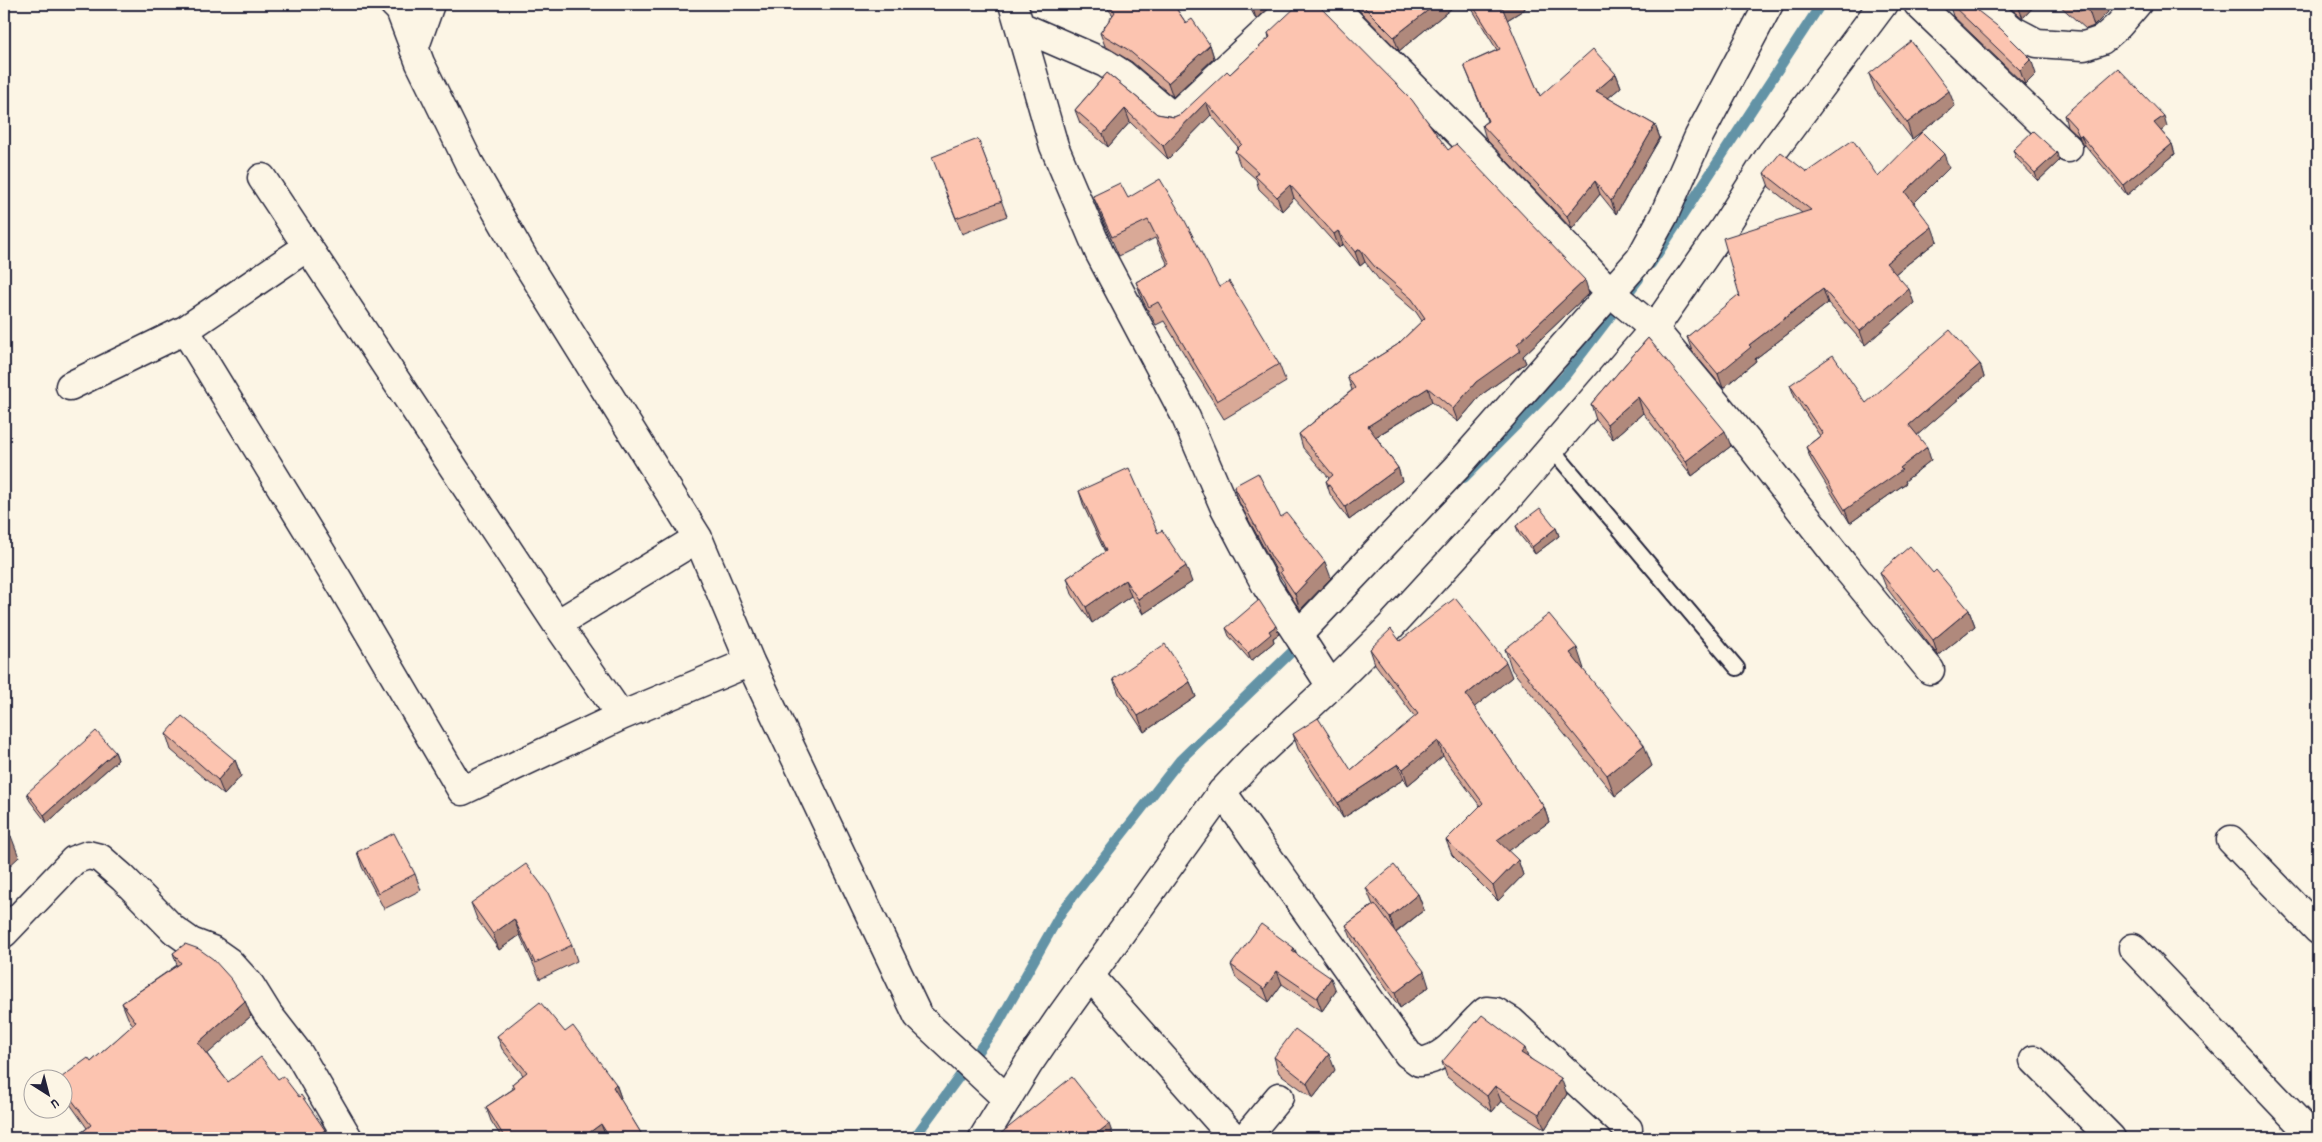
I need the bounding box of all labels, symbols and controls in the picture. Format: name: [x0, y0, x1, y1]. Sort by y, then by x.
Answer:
north arrow: [22, 1070, 72, 1120]
text: U: [46, 1093, 63, 1113]

